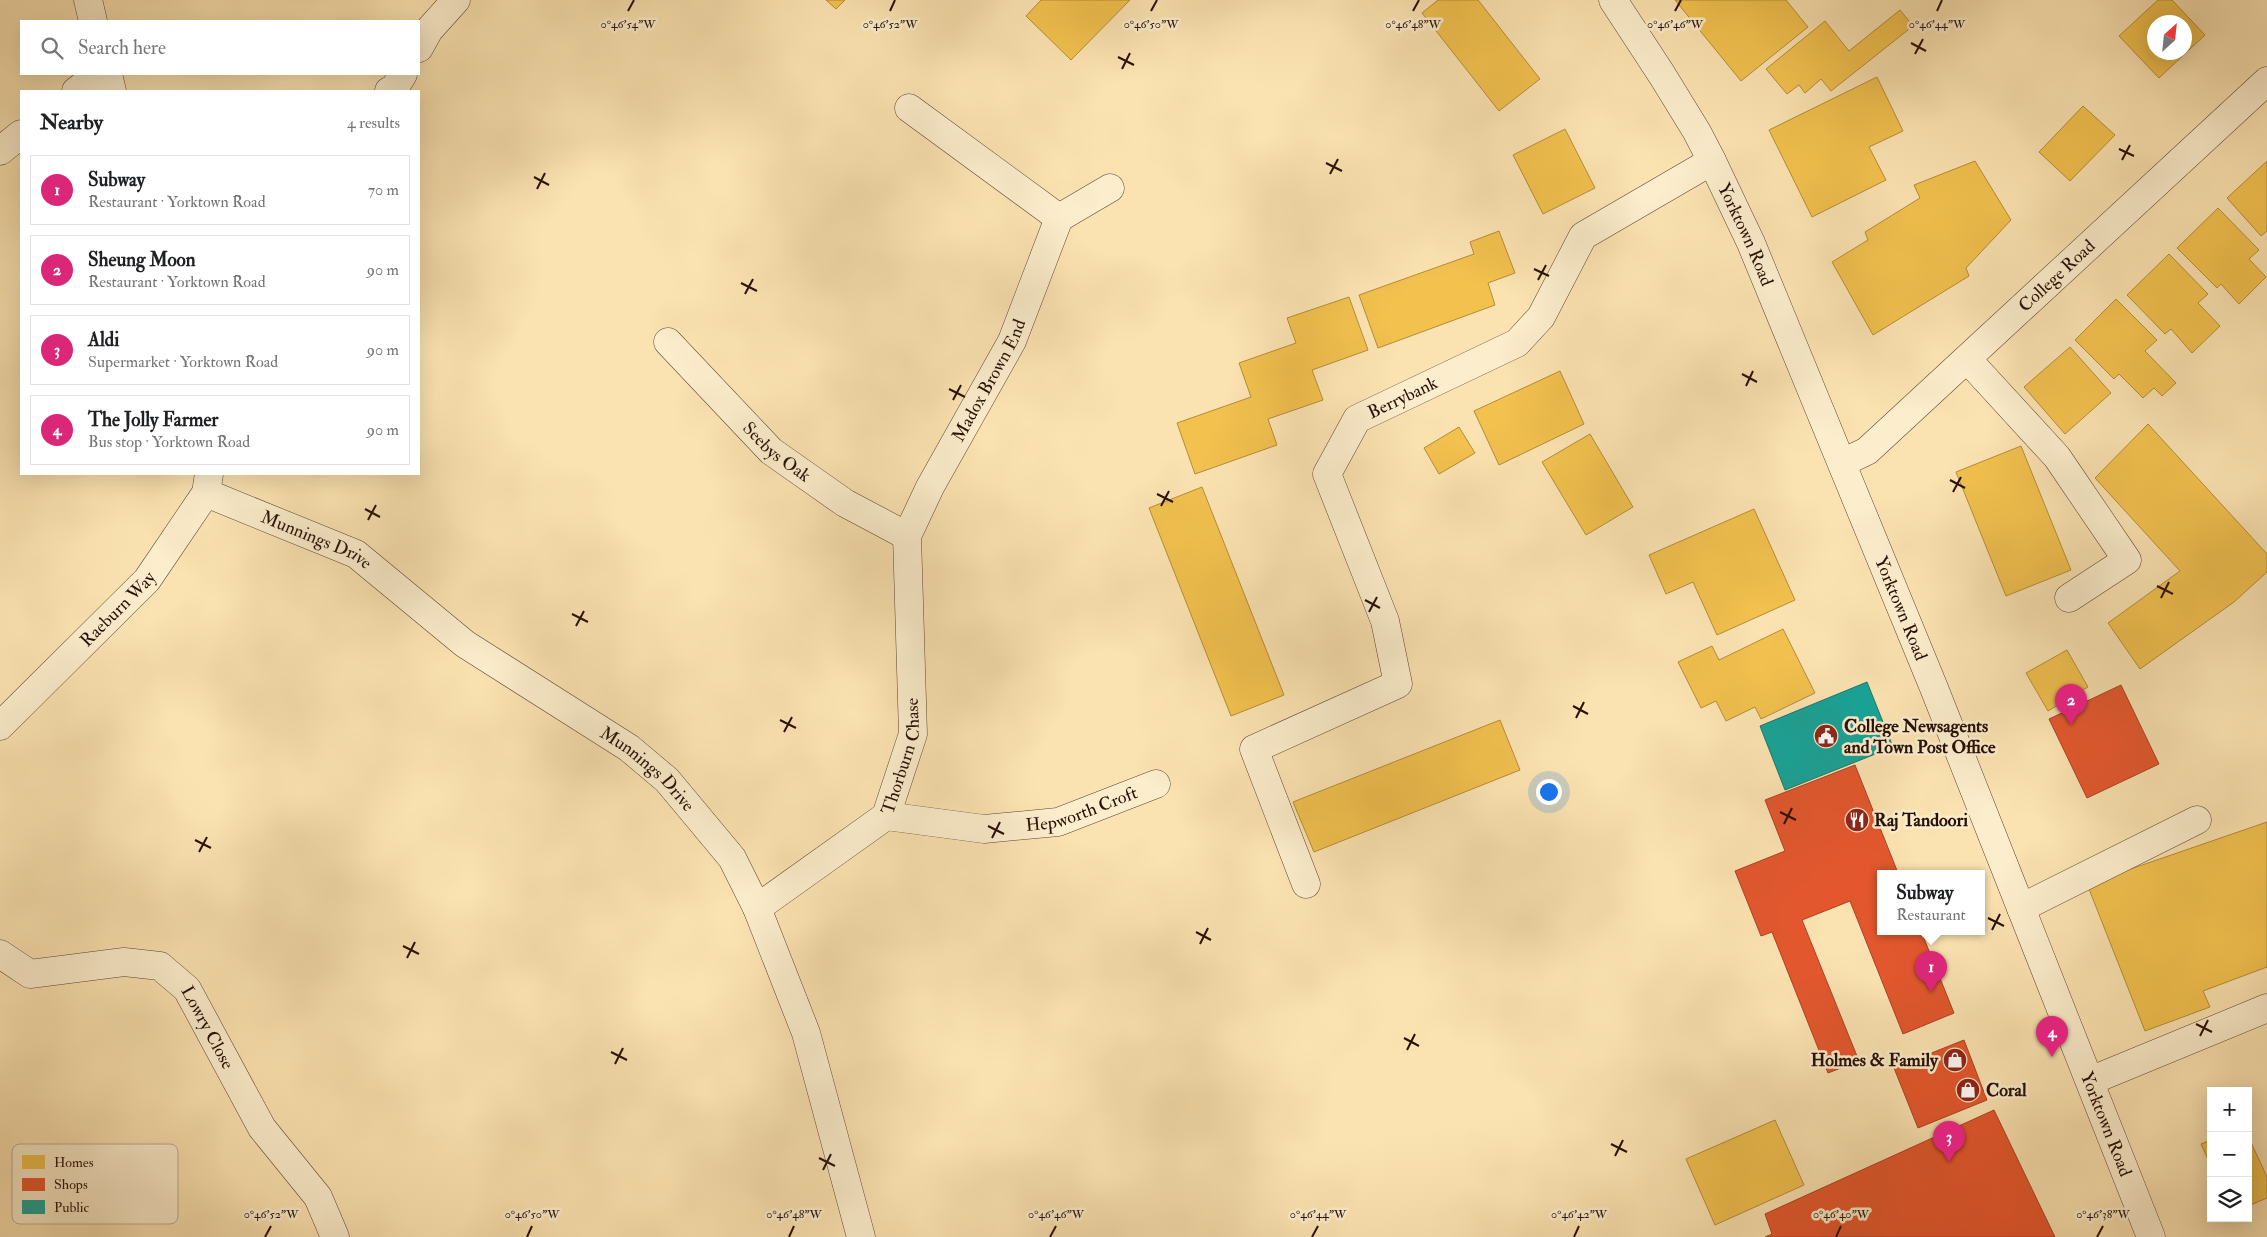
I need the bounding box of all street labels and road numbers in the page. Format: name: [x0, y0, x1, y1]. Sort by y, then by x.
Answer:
street label: Yorktown Road: [1712, 179, 1778, 290]
street label: College Road: [2014, 235, 2100, 317]
street label: Madox Brown End: [947, 316, 1031, 446]
street label: Berrybank: [1364, 371, 1442, 424]
street label: Seebys Oak: [737, 417, 815, 488]
street label: Munnings Drive: [257, 506, 377, 575]
street label: Yorktown Road: [1869, 553, 1933, 664]
street label: Raeburn Way: [75, 567, 162, 652]
street label: Thorburn Chase: [876, 697, 926, 817]
street label: Munnings Drive: [595, 722, 700, 817]
street label: Hepworth Croft: [1025, 781, 1141, 837]
street label: Lowry Close: [175, 982, 239, 1074]
street label: Yorktown Road: [2075, 1069, 2137, 1180]

